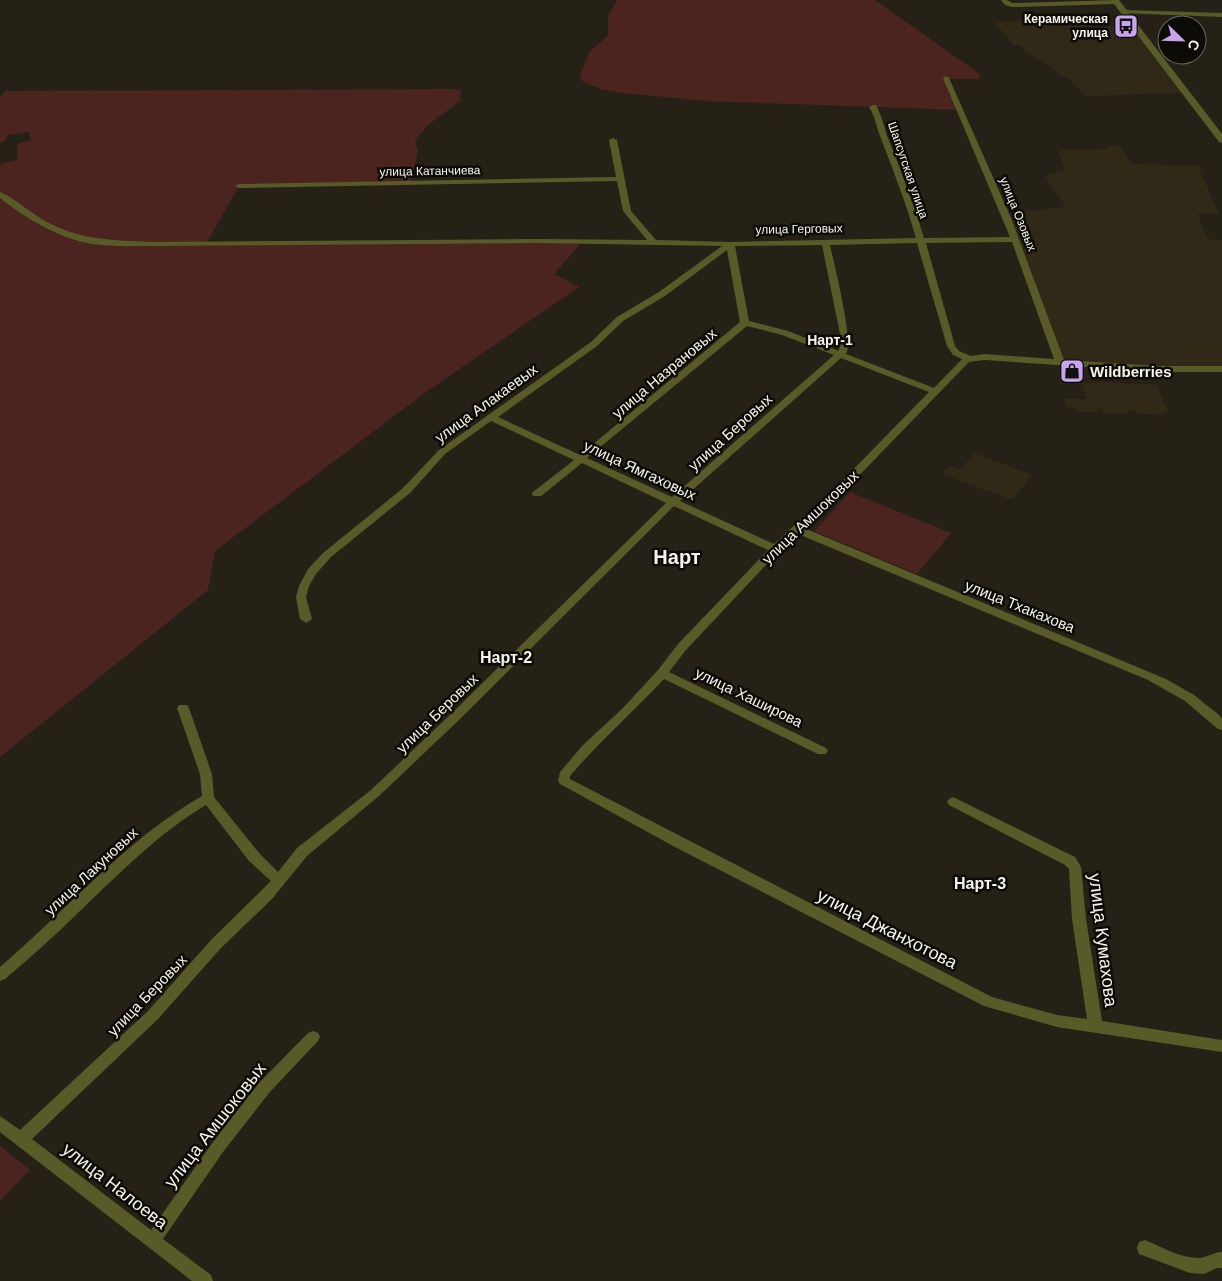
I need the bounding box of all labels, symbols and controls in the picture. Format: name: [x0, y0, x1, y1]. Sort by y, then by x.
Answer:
place label: Керамическая улица: [1024, 12, 1108, 40]
bus stop icon: Керамическая улица: [1113, 13, 1139, 39]
north arrow: [1157, 15, 1207, 65]
text: С: [1185, 37, 1203, 53]
street label: Шапсугская улица: [885, 120, 931, 220]
street label: улица Катанчиева: [379, 163, 481, 179]
street label: улица Озовых: [997, 175, 1039, 253]
street label: улица Герговых: [755, 221, 843, 237]
street label: улица Назрановых: [608, 324, 720, 422]
district label: Нарт-1: [807, 332, 853, 348]
shop icon: Wildberries: [1059, 358, 1085, 384]
street label: улица Алакаевых: [432, 360, 541, 446]
place label: Wildberries: [1090, 363, 1172, 380]
street label: улица Беровых: [685, 390, 776, 474]
street label: улица Ямгаховых: [581, 437, 699, 504]
street label: улица Амшоковых: [758, 466, 862, 567]
district label: Нарт: [653, 546, 701, 568]
street label: улица Тхакахова: [963, 576, 1078, 636]
district label: Нарт-2: [480, 649, 532, 666]
street label: улица Хаширова: [693, 664, 806, 731]
street label: улица Беровых: [393, 670, 482, 756]
street label: улица Лакуновых: [41, 823, 141, 918]
street label: улица Кумахова: [1085, 872, 1121, 1009]
district label: Нарт-3: [954, 875, 1006, 892]
street label: улица Джанхотова: [814, 885, 961, 973]
street label: улица Беровых: [104, 950, 190, 1039]
street label: улица Амшоковых: [160, 1059, 270, 1191]
street label: улица Налоева: [59, 1139, 172, 1234]

